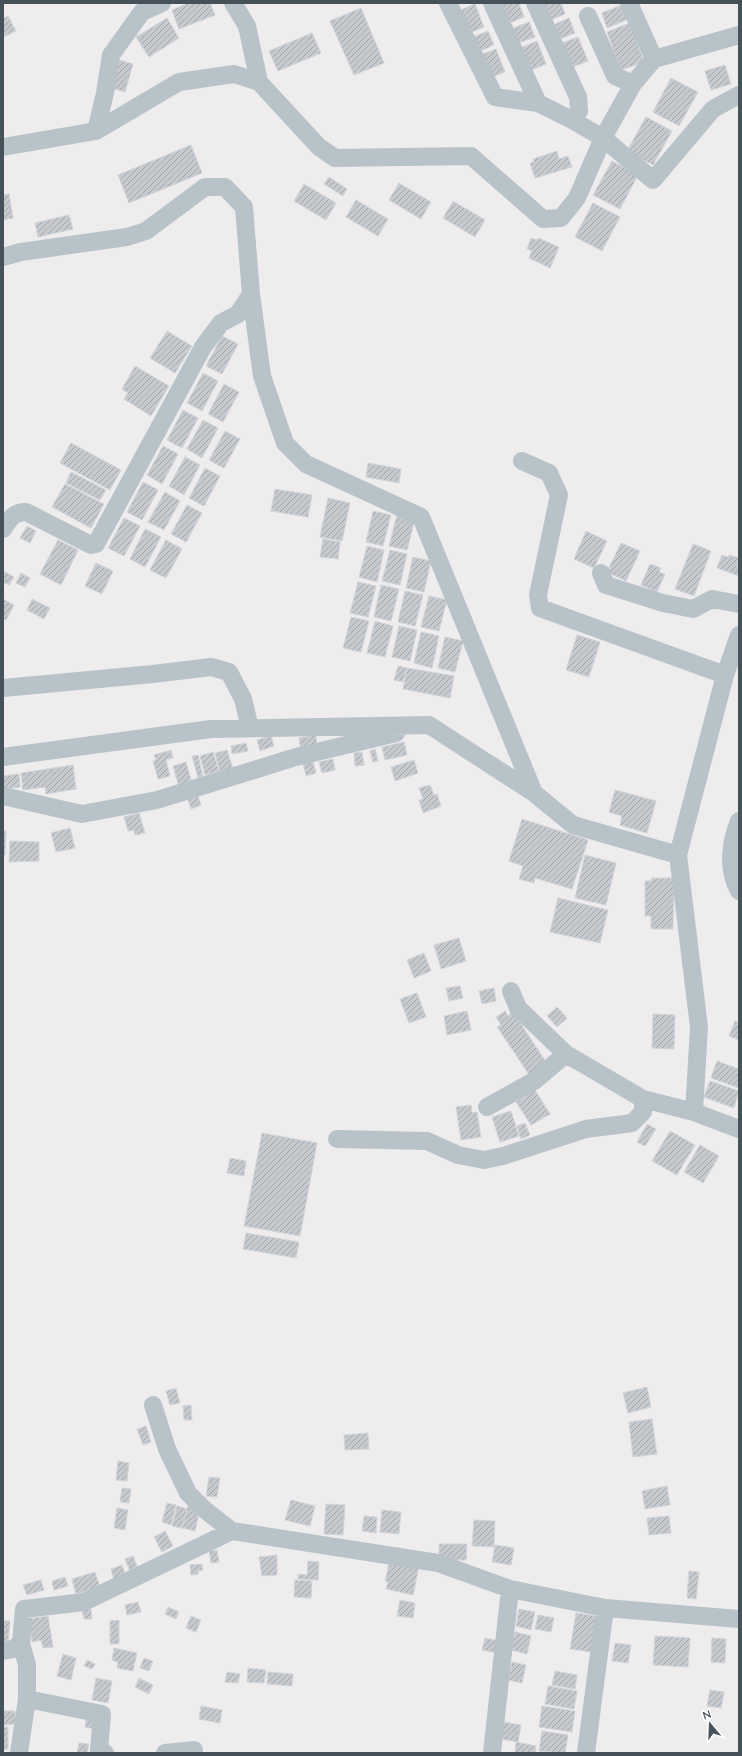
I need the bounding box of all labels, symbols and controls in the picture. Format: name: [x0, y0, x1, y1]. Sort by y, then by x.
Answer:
north arrow: [690, 1704, 730, 1744]
text: N: [701, 1707, 713, 1722]

